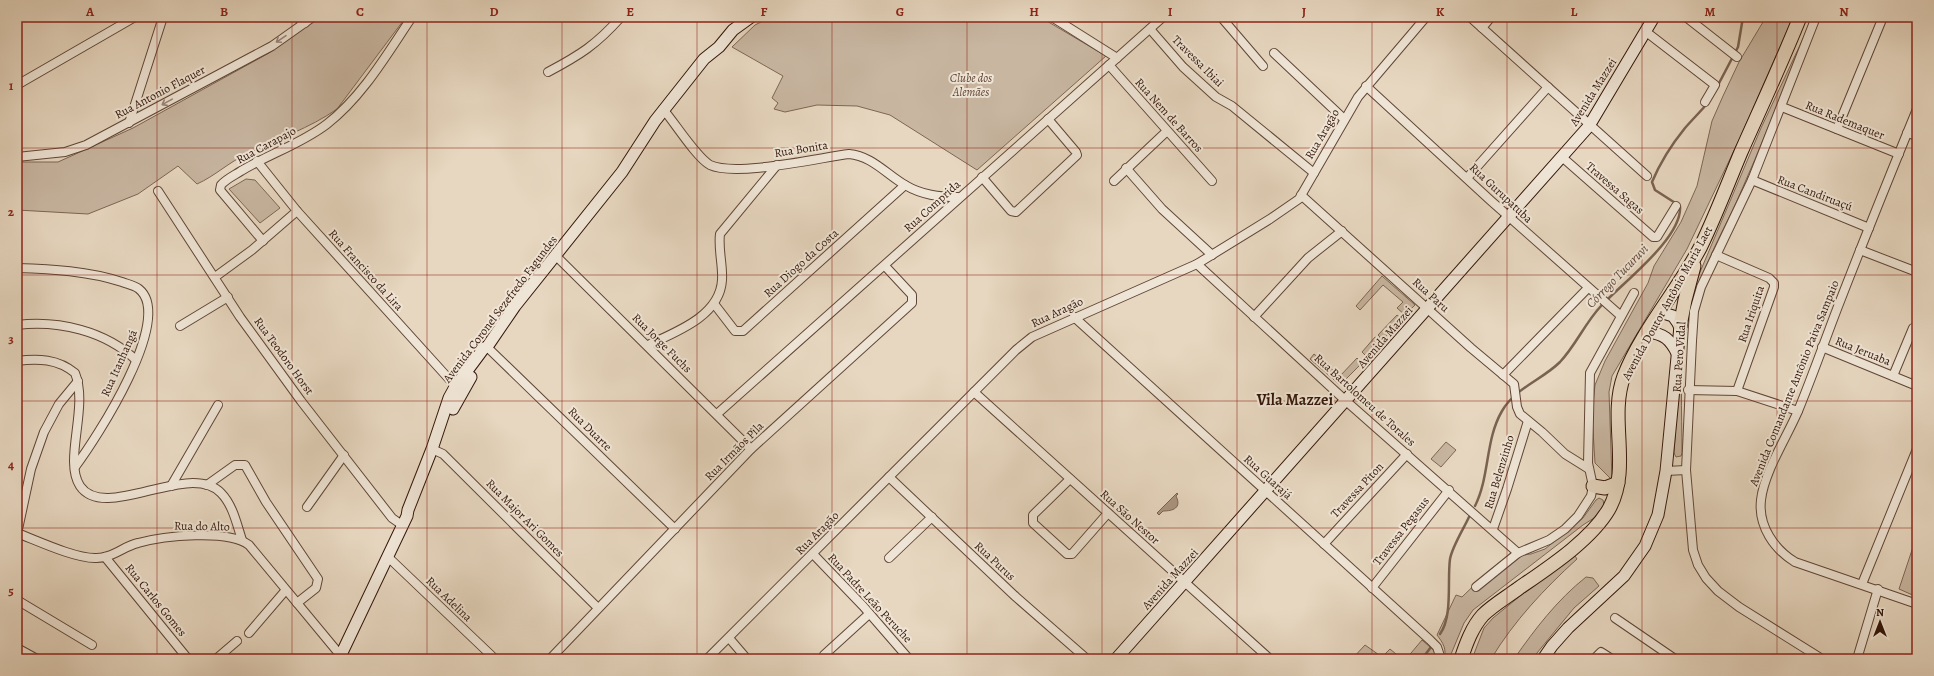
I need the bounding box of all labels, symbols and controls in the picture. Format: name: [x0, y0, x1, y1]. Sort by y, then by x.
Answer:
text: A: [85, 3, 95, 20]
text: B: [220, 3, 228, 20]
text: C: [356, 3, 364, 20]
text: D: [489, 3, 499, 20]
text: E: [626, 3, 634, 20]
text: F: [761, 3, 768, 20]
text: G: [896, 3, 904, 20]
text: H: [1029, 3, 1039, 20]
text: I: [1168, 3, 1173, 20]
text: J: [1302, 3, 1306, 20]
text: K: [1436, 3, 1445, 20]
text: L: [1571, 3, 1578, 20]
text: M: [1705, 3, 1716, 20]
text: N: [1839, 3, 1849, 20]
street label: Travessa Ibiai: [1169, 32, 1227, 90]
one-way arrow: [276, 35, 287, 43]
street label: Avenida Mazzei: [1565, 55, 1620, 130]
street label: Rua Antonio Flaquer: [112, 61, 208, 123]
park label: Clube dos Alemães: [950, 70, 992, 100]
street label: Rua Nem de Barros: [1131, 75, 1207, 156]
text: 1: [9, 77, 14, 94]
street label: Rua Rademaquer: [1803, 97, 1887, 143]
one-way arrow: [161, 99, 173, 107]
street label: Rua Aragão: [1301, 106, 1343, 162]
street label: Rua Carapajo: [233, 123, 299, 167]
street label: Rua Bonita: [773, 137, 829, 161]
street label: Travessa Sagas: [1583, 158, 1648, 218]
street label: Rua Gurupatuba: [1466, 160, 1536, 227]
street label: Rua Candiruaçú: [1775, 171, 1855, 215]
street label: Rua Comprida: [900, 176, 964, 236]
text: 2: [8, 203, 15, 220]
street label: Avenida Doutor Antônio Maria Laet: [1617, 223, 1716, 384]
street label: Rua Diogo da Costa: [760, 225, 842, 301]
street label: Rua Francisco da Lira: [325, 226, 407, 314]
street label: Avenida Coronel Sezefredo Fagundes: [439, 232, 561, 387]
water label: Córrego Tucuruvi: [1582, 240, 1652, 312]
street label: Rua Paru: [1409, 274, 1453, 316]
street label: Avenida Comandante Antônio Paiva Sampaio: [1745, 278, 1843, 489]
street label: Rua Iriquita: [1734, 283, 1768, 345]
street label: Rua Aragão: [1028, 293, 1086, 331]
street label: Avenida Mazzei: [1353, 303, 1416, 372]
street label: Rua Jorge Fuchs: [629, 310, 695, 376]
street label: Rua Teodoro Horst: [250, 314, 318, 398]
street label: Rua Pero Vidal: [1669, 321, 1689, 393]
street label: Rua Itanhangá: [97, 327, 141, 399]
text: 3: [8, 330, 14, 347]
street label: Rua Jeruaba: [1833, 333, 1894, 370]
street label: Rua Bartolomeu de Torales: [1311, 350, 1419, 450]
district label: Vila Mazzei: [1256, 389, 1333, 411]
street label: Rua Duarte: [565, 404, 615, 454]
street label: Rua Irmãos Pìla: [701, 418, 767, 484]
street label: Rua Belenzinho: [1480, 433, 1518, 511]
street label: Rua Guarajá: [1240, 451, 1296, 503]
text: 4: [8, 456, 14, 473]
street label: Travessa Piton: [1327, 458, 1387, 521]
street label: Rua Major Ari Gomes: [483, 476, 568, 561]
street label: Rua São Nestor: [1097, 486, 1163, 548]
street label: Travessa Pegasus: [1369, 493, 1433, 569]
street label: Rua Aragão: [792, 508, 842, 558]
street label: Rua do Alto: [174, 518, 230, 534]
street label: Rua Purus: [971, 538, 1019, 584]
street label: Avenida Mazzei: [1138, 545, 1202, 614]
street label: Rua Padre Leão Peruche: [824, 550, 916, 646]
street label: Rua Carlos Gomes: [122, 560, 190, 640]
street label: Rua Adelina: [422, 573, 476, 625]
text: 5: [8, 582, 14, 599]
north arrow: [1860, 602, 1900, 642]
text: N: [1876, 605, 1884, 620]

